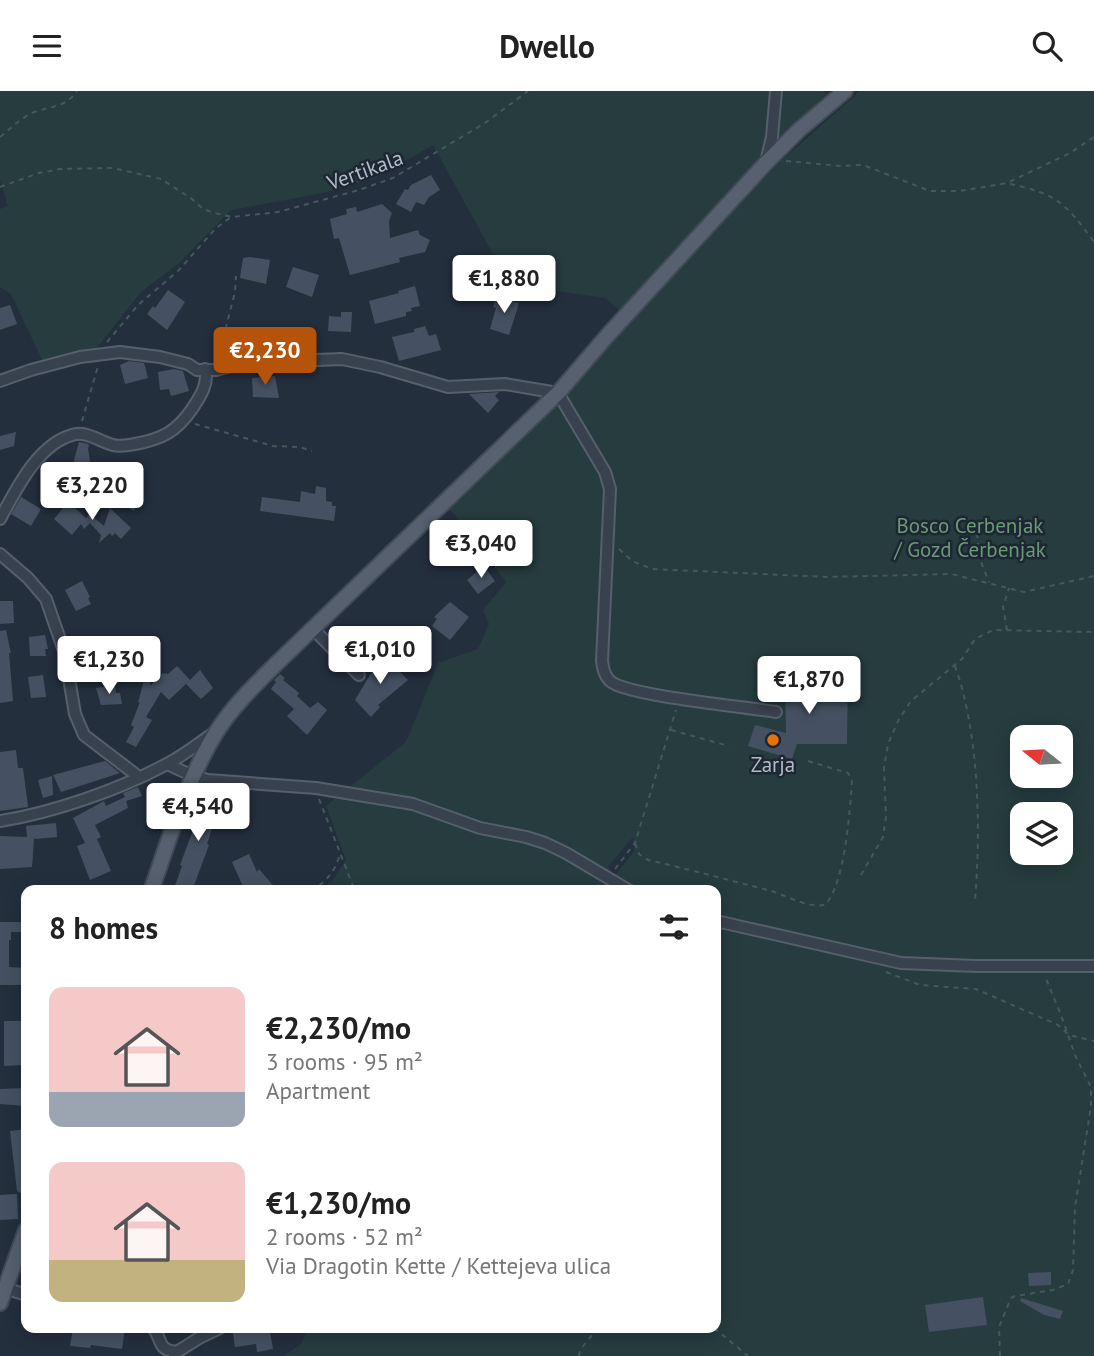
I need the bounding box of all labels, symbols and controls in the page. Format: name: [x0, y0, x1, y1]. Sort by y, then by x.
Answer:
text: Dwello: [499, 25, 595, 67]
icon: menu: [28, 27, 66, 65]
icon: search: [1028, 27, 1066, 65]
street label: Vertikala: [322, 144, 407, 197]
pin: €1,880: [447, 255, 561, 315]
text: €1,880: [468, 263, 540, 292]
pin: €2,230: [208, 327, 322, 387]
text: €2,230: [229, 335, 301, 364]
pin: €3,220: [35, 463, 149, 522]
text: €3,220: [56, 470, 128, 499]
park label: Bosco Cerbenjak / Gozd Čerbenjak: [893, 512, 1046, 563]
pin: €3,040: [424, 521, 538, 580]
text: €3,040: [445, 528, 517, 557]
pin: €1,010: [323, 627, 437, 686]
text: €1,010: [344, 634, 416, 663]
pin: €1,230: [52, 637, 166, 696]
text: €1,230: [73, 644, 145, 673]
pin: €1,870: [752, 657, 866, 716]
text: €1,870: [773, 664, 845, 693]
north arrow: [1010, 725, 1073, 787]
map controls: [1010, 725, 1073, 865]
marker: Zarja: [765, 732, 781, 748]
place label: Zarja: [751, 751, 795, 778]
pin: €4,540: [141, 783, 255, 843]
text: €4,540: [162, 791, 234, 820]
button: layers: [1010, 802, 1073, 865]
text: 8 homes: [49, 908, 158, 947]
icon: filters: [655, 908, 693, 946]
text: €2,230/mo: [266, 1008, 411, 1047]
icon: home: [105, 1015, 189, 1099]
text: 3 rooms · 95 m²: [266, 1047, 423, 1076]
text: Apartment: [266, 1076, 370, 1105]
text: €1,230/mo: [266, 1183, 411, 1222]
icon: home: [105, 1190, 189, 1274]
text: 2 rooms · 52 m²: [266, 1222, 423, 1251]
text: Via Dragotin Kette / Kettejeva ulica: [266, 1251, 611, 1280]

